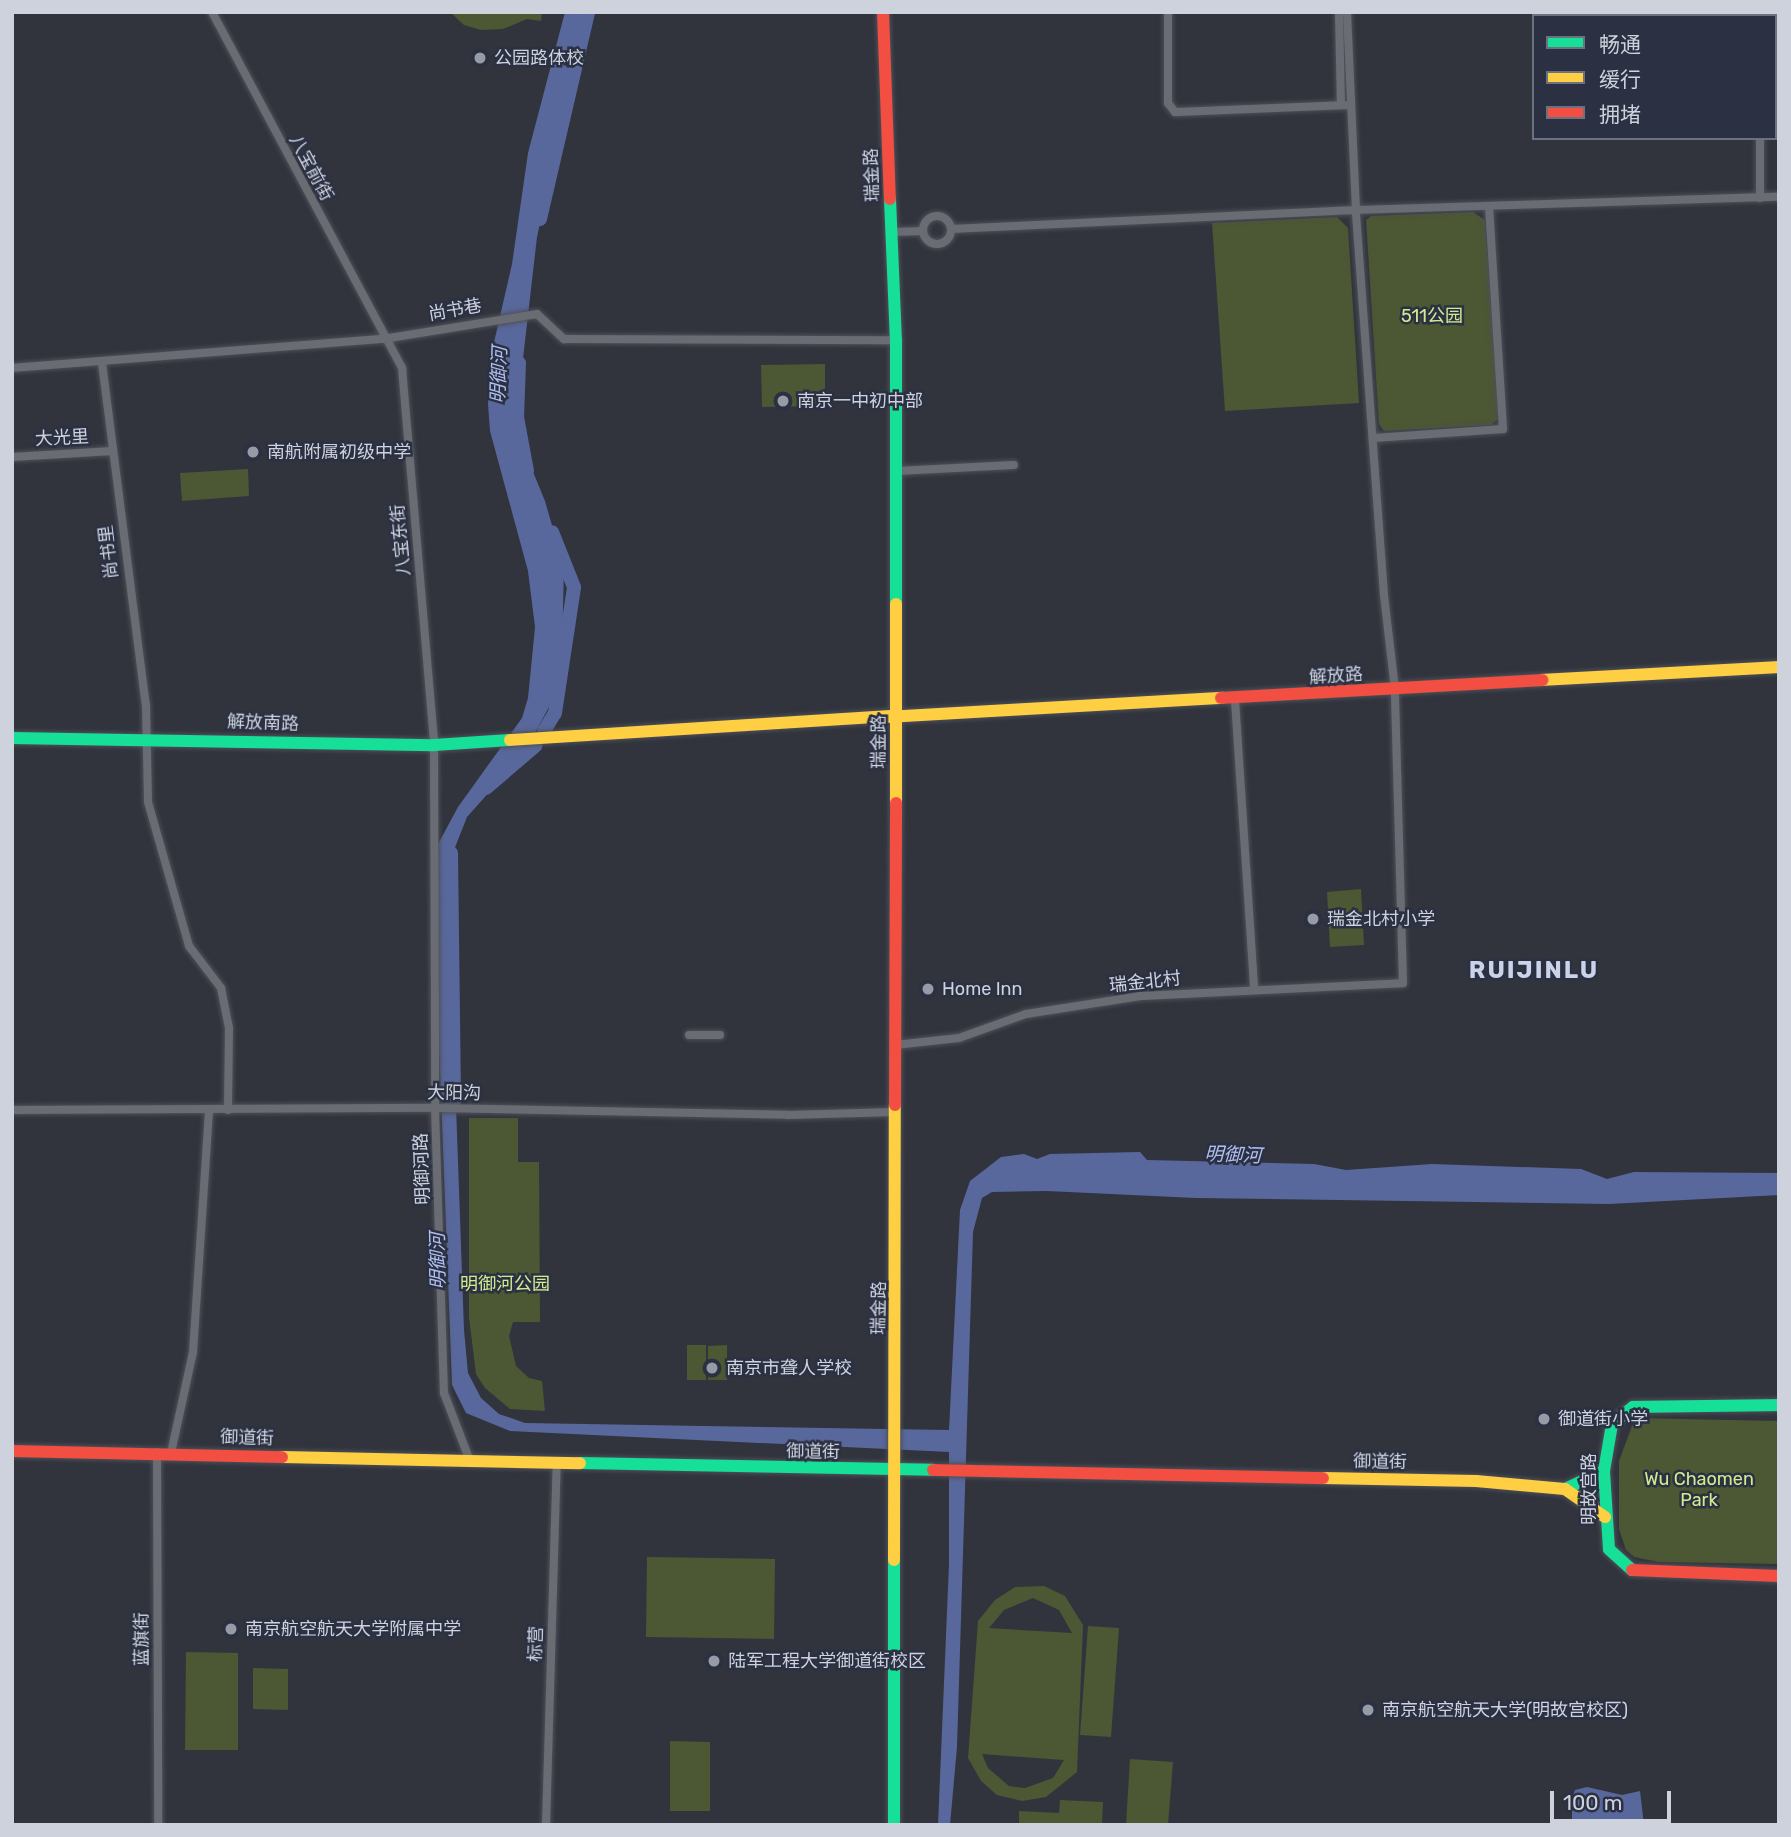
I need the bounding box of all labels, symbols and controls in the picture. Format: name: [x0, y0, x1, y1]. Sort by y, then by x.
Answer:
legend: [1532, 14, 1777, 140]
text: 畅通: [1599, 32, 1641, 57]
place label: 公园路体校: [494, 47, 584, 69]
marker: 公园路体校: [472, 50, 488, 66]
text: 缓行: [1599, 67, 1641, 92]
text: 拥堵: [1599, 102, 1641, 127]
street label: 八宝前街: [285, 131, 337, 205]
street label: 瑞金路: [860, 148, 884, 202]
street label: 尚书巷: [427, 295, 483, 325]
park label: 511公园: [1401, 305, 1463, 327]
water label: 明御河: [487, 346, 511, 404]
place label: 南京一中初中部: [797, 390, 923, 412]
marker: 南京一中初中部: [775, 393, 791, 409]
street label: 大光里: [34, 426, 90, 450]
place label: 南航附属初级中学: [267, 441, 411, 463]
marker: 南航附属初级中学: [245, 444, 261, 460]
street label: 八宝东街: [387, 503, 415, 577]
street label: 尚书里: [95, 524, 123, 580]
street label: 解放路: [1308, 663, 1364, 689]
street label: 解放南路: [227, 711, 299, 735]
street label: 瑞金路: [868, 715, 890, 769]
place label: 瑞金北村小学: [1327, 908, 1435, 930]
marker: 瑞金北村小学: [1305, 911, 1321, 927]
district label: RUIJINLU: [1470, 957, 1598, 985]
street label: 瑞金北村: [1108, 967, 1182, 997]
place label: Home Inn: [942, 978, 1022, 1000]
marker: Home Inn: [920, 981, 936, 997]
street label: 大阳沟: [427, 1082, 481, 1104]
street label: 明御河路: [410, 1133, 434, 1205]
water label: 明御河: [1204, 1143, 1262, 1167]
water label: 明御河: [426, 1232, 450, 1290]
park label: 明御河公园: [460, 1273, 550, 1295]
street label: 瑞金路: [868, 1281, 890, 1335]
place label: 南京市聋人学校: [726, 1357, 852, 1379]
marker: 南京市聋人学校: [704, 1360, 720, 1376]
place label: 御道街小学: [1558, 1408, 1648, 1430]
marker: 御道街小学: [1536, 1411, 1552, 1427]
street label: 御道街: [220, 1426, 274, 1450]
street label: 御道街: [786, 1441, 840, 1463]
street label: 御道街: [1353, 1451, 1407, 1473]
street label: 明故宫路: [1578, 1453, 1600, 1525]
park label: Wu Chaomen Park: [1644, 1469, 1754, 1512]
street label: 蓝旗街: [131, 1612, 153, 1666]
place label: 南京航空航天大学附属中学: [245, 1618, 461, 1640]
marker: 南京航空航天大学附属中学: [223, 1621, 239, 1637]
street label: 标营: [525, 1626, 547, 1662]
place label: 陆军工程大学御道街校区: [728, 1650, 926, 1672]
marker: 陆军工程大学御道街校区: [706, 1653, 722, 1669]
place label: 南京航空航天大学(明故宫校区): [1382, 1699, 1628, 1721]
marker: 南京航空航天大学(明故宫校区): [1360, 1702, 1376, 1718]
scale bar: [1553, 1778, 1674, 1822]
text: 100 m: [1563, 1790, 1622, 1815]

